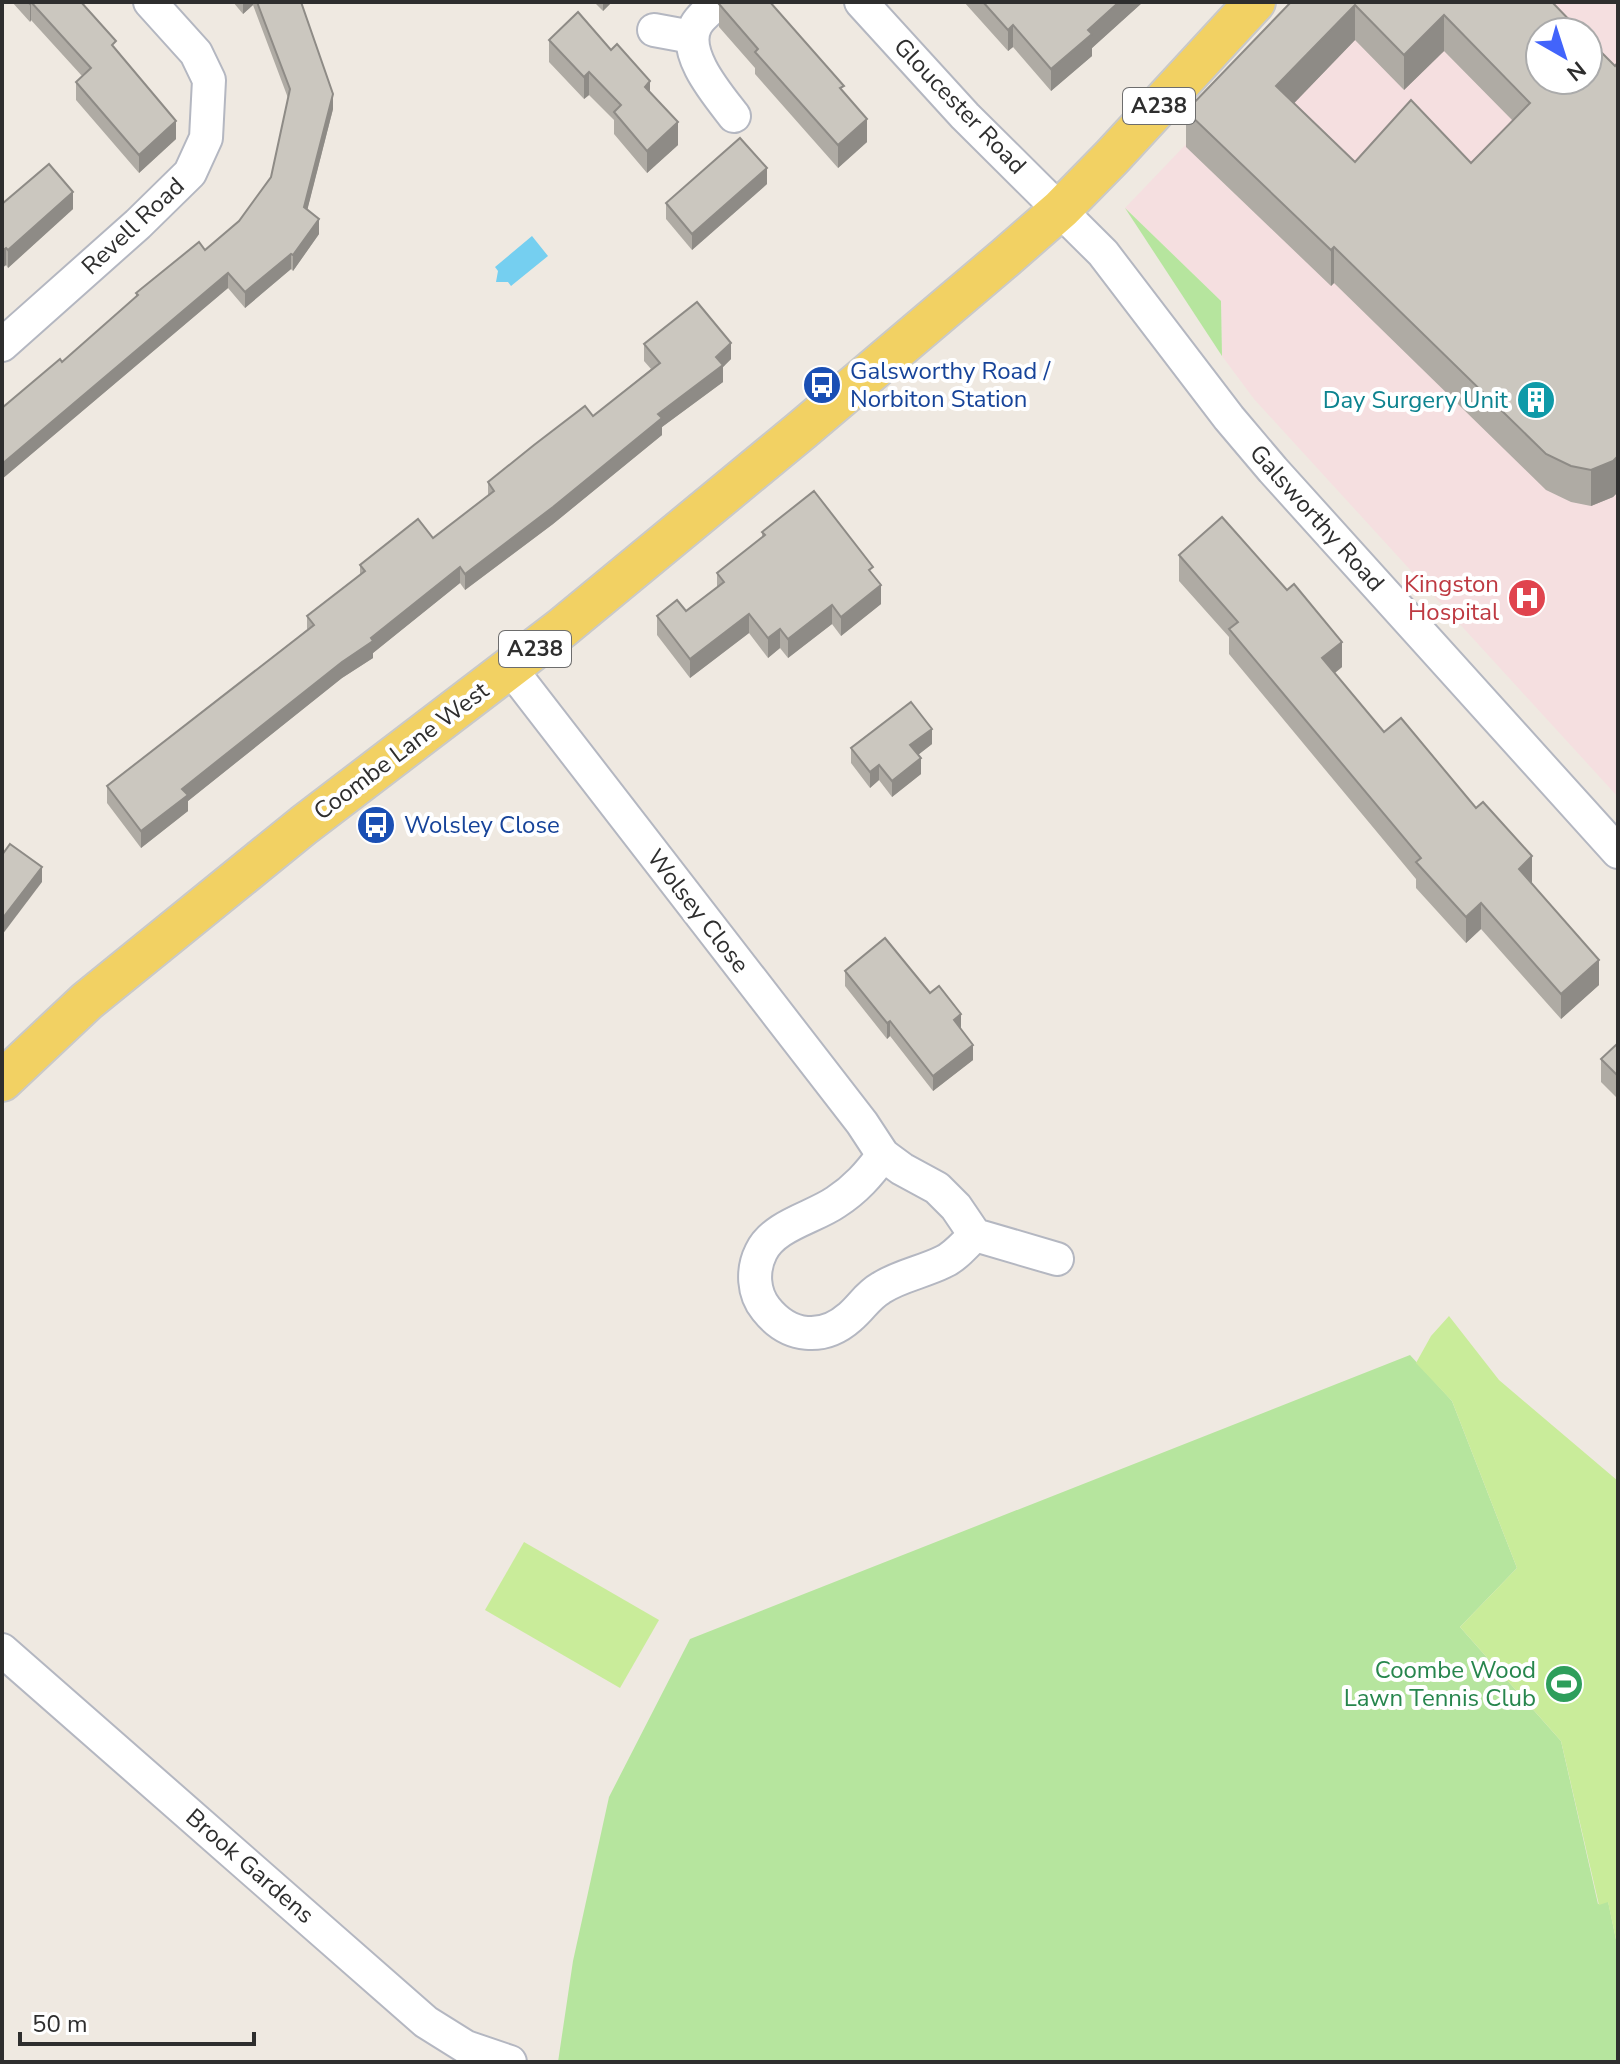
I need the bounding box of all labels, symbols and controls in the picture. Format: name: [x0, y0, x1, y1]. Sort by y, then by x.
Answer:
north arrow: [1524, 16, 1604, 96]
street label: Gloucester Road: [887, 31, 1033, 181]
text: N: [1560, 54, 1592, 88]
road number: A238: [1123, 88, 1195, 124]
street label: Revell Road: [75, 170, 191, 282]
place label: Galsworthy Road / Norbiton Station: [850, 355, 1051, 415]
bus stop icon: Galsworthy Road / Norbiton Station: [801, 364, 843, 406]
building icon: Day Surgery Unit: [1515, 379, 1557, 421]
place label: Day Surgery Unit: [1323, 384, 1509, 416]
street label: Galsworthy Road: [1242, 438, 1392, 598]
place label: Kingston Hospital: [1404, 568, 1499, 628]
hospital icon: Kingston Hospital: [1506, 577, 1548, 619]
road number: A238: [499, 631, 571, 667]
street label: Coombe Lane West: [307, 674, 496, 827]
bus stop icon: Wolsley Close: [355, 804, 397, 846]
place label: Wolsley Close: [404, 809, 560, 841]
street label: Wolsey Close: [640, 843, 756, 979]
place label: Coombe Wood Lawn Tennis Club: [1344, 1654, 1536, 1714]
sports icon: Coombe Wood Lawn Tennis Club: [1543, 1663, 1585, 1705]
street label: Brook Gardens: [179, 1801, 321, 1931]
scale bar: [20, 1996, 254, 2046]
text: 50 m: [32, 2008, 88, 2040]

